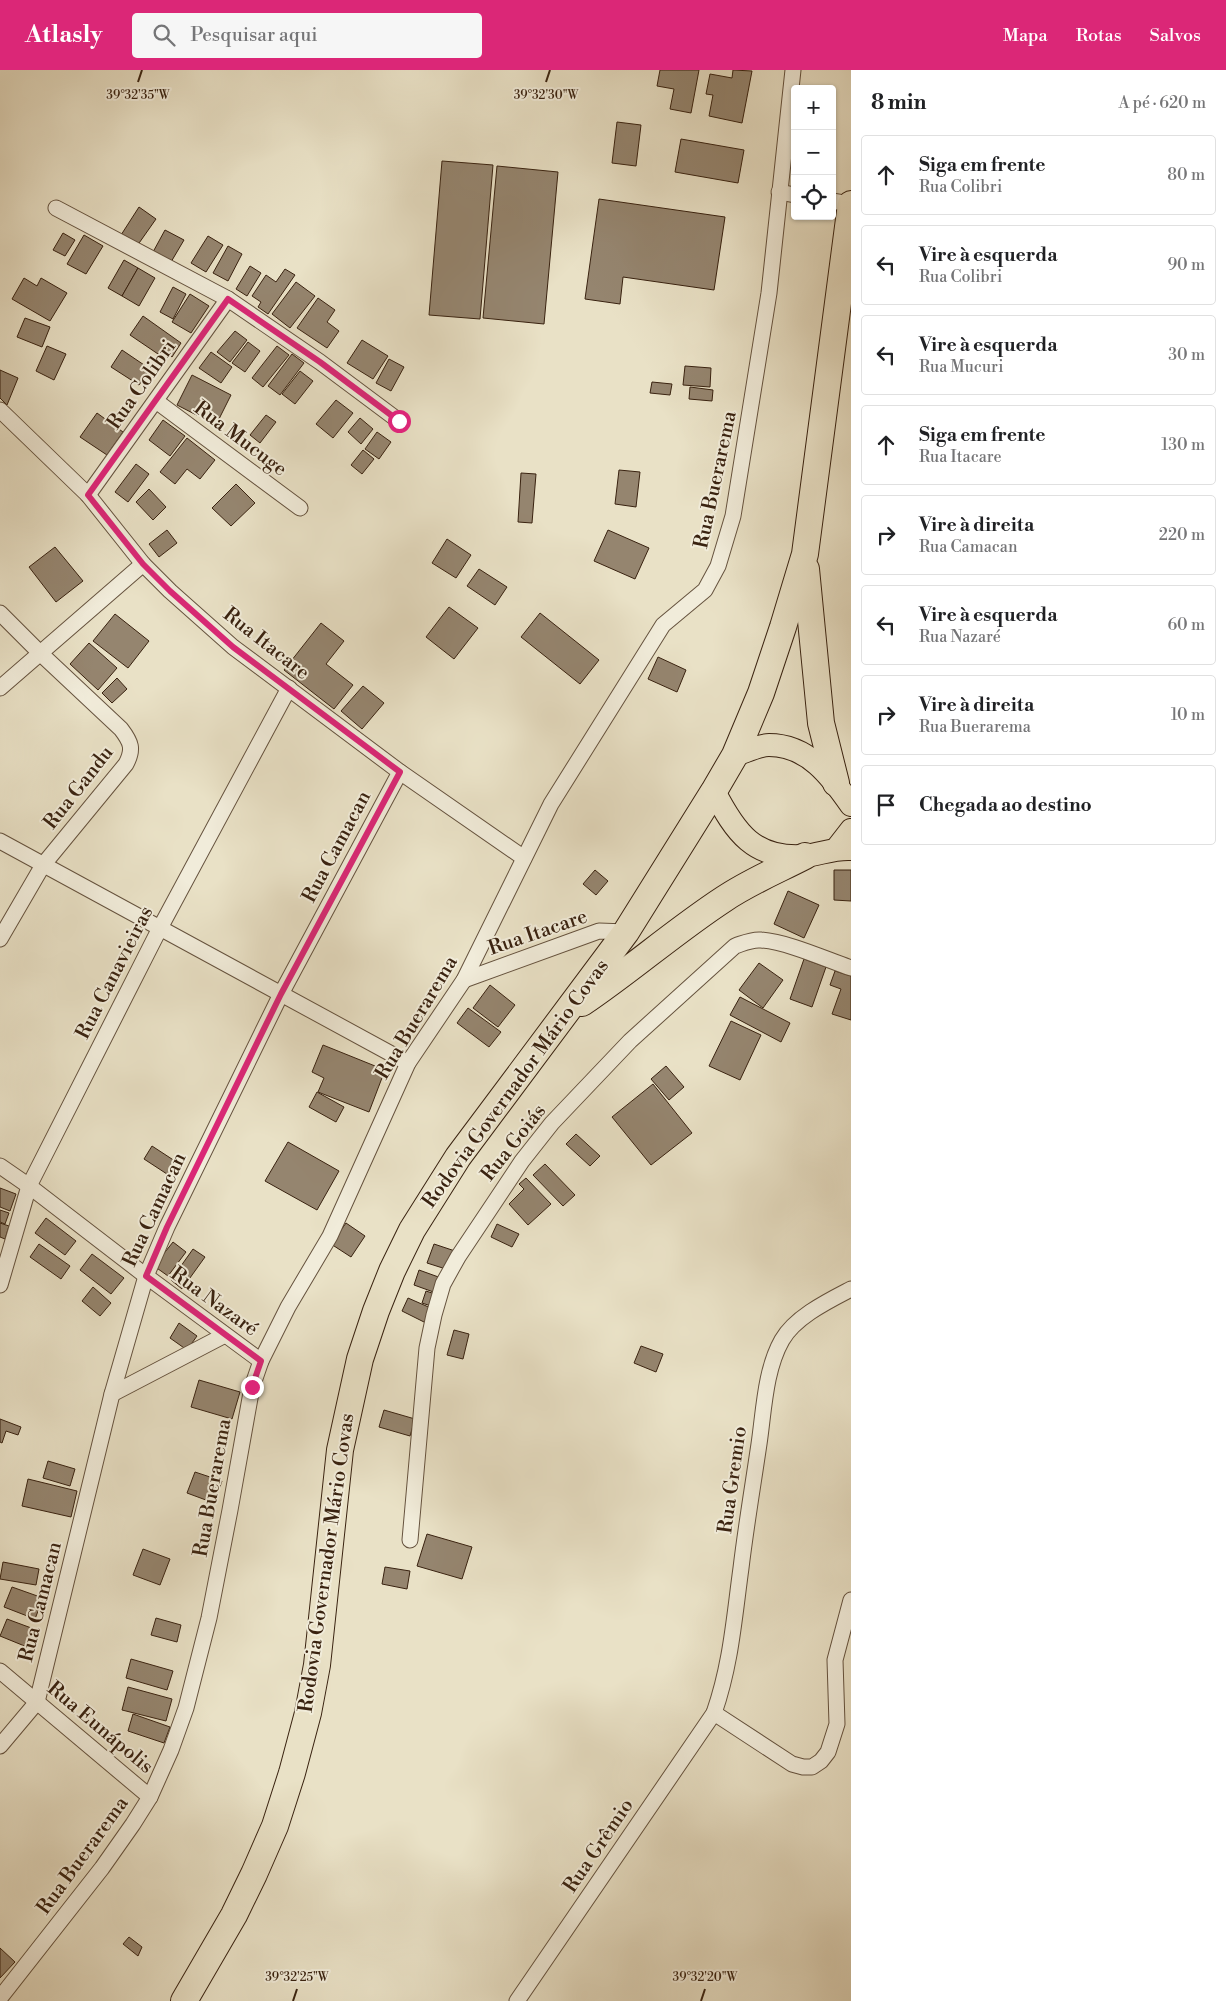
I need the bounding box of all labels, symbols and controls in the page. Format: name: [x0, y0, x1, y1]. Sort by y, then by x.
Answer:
search box: [132, 13, 482, 58]
text: Atlasly: [25, 20, 102, 50]
icon: search: [150, 21, 178, 49]
text: Pesquisar aqui: [190, 23, 318, 47]
text: Mapa: [1003, 24, 1048, 47]
text: Rotas: [1076, 24, 1122, 47]
text: Salvos: [1150, 24, 1201, 47]
map controls: [791, 85, 836, 220]
button: +: [791, 85, 836, 130]
text: 39°32'35"W: [106, 88, 171, 103]
text: 39°32'30"W: [514, 88, 579, 103]
text: 8 min: [871, 90, 926, 116]
text: A pé · 620 m: [1118, 93, 1206, 113]
button: −: [791, 130, 836, 175]
text: Siga em frente: [919, 153, 1046, 177]
icon: ahead: [872, 161, 900, 189]
text: 80 m: [1167, 165, 1205, 185]
button: locate: [791, 175, 836, 220]
text: Rua Colibri: [919, 177, 1002, 197]
text: Vire à esquerda: [919, 243, 1058, 267]
icon: left: [872, 251, 900, 279]
text: 90 m: [1167, 255, 1205, 275]
text: Rua Colibri: [919, 267, 1002, 287]
text: Vire à esquerda: [919, 333, 1058, 357]
street label: Rua Colibri: [102, 335, 182, 435]
icon: left: [872, 341, 900, 369]
text: 30 m: [1168, 345, 1205, 365]
text: Rua Mucuri: [919, 357, 1004, 377]
street label: Rua Mucuge: [188, 396, 292, 482]
street label: Rua Buerarema: [689, 408, 743, 551]
route start: [388, 410, 411, 433]
text: Siga em frente: [919, 423, 1046, 447]
icon: ahead: [872, 431, 900, 459]
text: 130 m: [1161, 435, 1205, 455]
text: Rua Itacare: [919, 447, 1002, 467]
text: Vire à direita: [919, 513, 1034, 537]
icon: right: [872, 521, 900, 549]
text: 220 m: [1159, 525, 1205, 545]
text: Rua Camacan: [919, 537, 1017, 557]
street label: Rua Itacare: [218, 602, 314, 686]
text: Vire à esquerda: [919, 603, 1058, 627]
icon: left: [872, 611, 900, 639]
text: 60 m: [1167, 615, 1205, 635]
text: Rua Nazaré: [919, 627, 1001, 647]
text: Vire à direita: [919, 693, 1034, 717]
icon: right: [872, 701, 900, 729]
text: 10 m: [1171, 705, 1205, 725]
text: Rua Buerarema: [919, 717, 1031, 737]
street label: Rua Gandu: [39, 741, 120, 835]
street label: Rua Camacan: [297, 787, 377, 907]
icon: arrive: [872, 791, 900, 819]
text: Chegada ao destino: [919, 793, 1092, 817]
street label: Rua Canavieiras: [71, 902, 159, 1044]
street label: Rua Itacare: [485, 904, 591, 962]
street label: Rua Buerarema: [370, 951, 464, 1084]
street label: Rodovia Governador Mário Covas: [417, 955, 615, 1213]
street label: Rua Goiás: [476, 1099, 552, 1187]
street label: Rua Camacan: [118, 1149, 192, 1271]
street label: Rua Nazaré: [165, 1262, 263, 1342]
route end: [241, 1376, 264, 1399]
street label: Rodovia Governador Mário Covas: [294, 1412, 360, 1714]
street label: Rua Buerarema: [189, 1416, 238, 1559]
street label: Rua Gremio: [713, 1425, 753, 1535]
street label: Rua Camacan: [14, 1539, 68, 1665]
street label: Rua Eunápolis: [42, 1676, 158, 1780]
street label: Rua Buerarema: [32, 1791, 135, 1920]
street label: Rua Grêmio: [558, 1794, 640, 1898]
text: 39°32'25"W: [265, 1970, 330, 1985]
text: 39°32'20"W: [673, 1970, 739, 1985]

